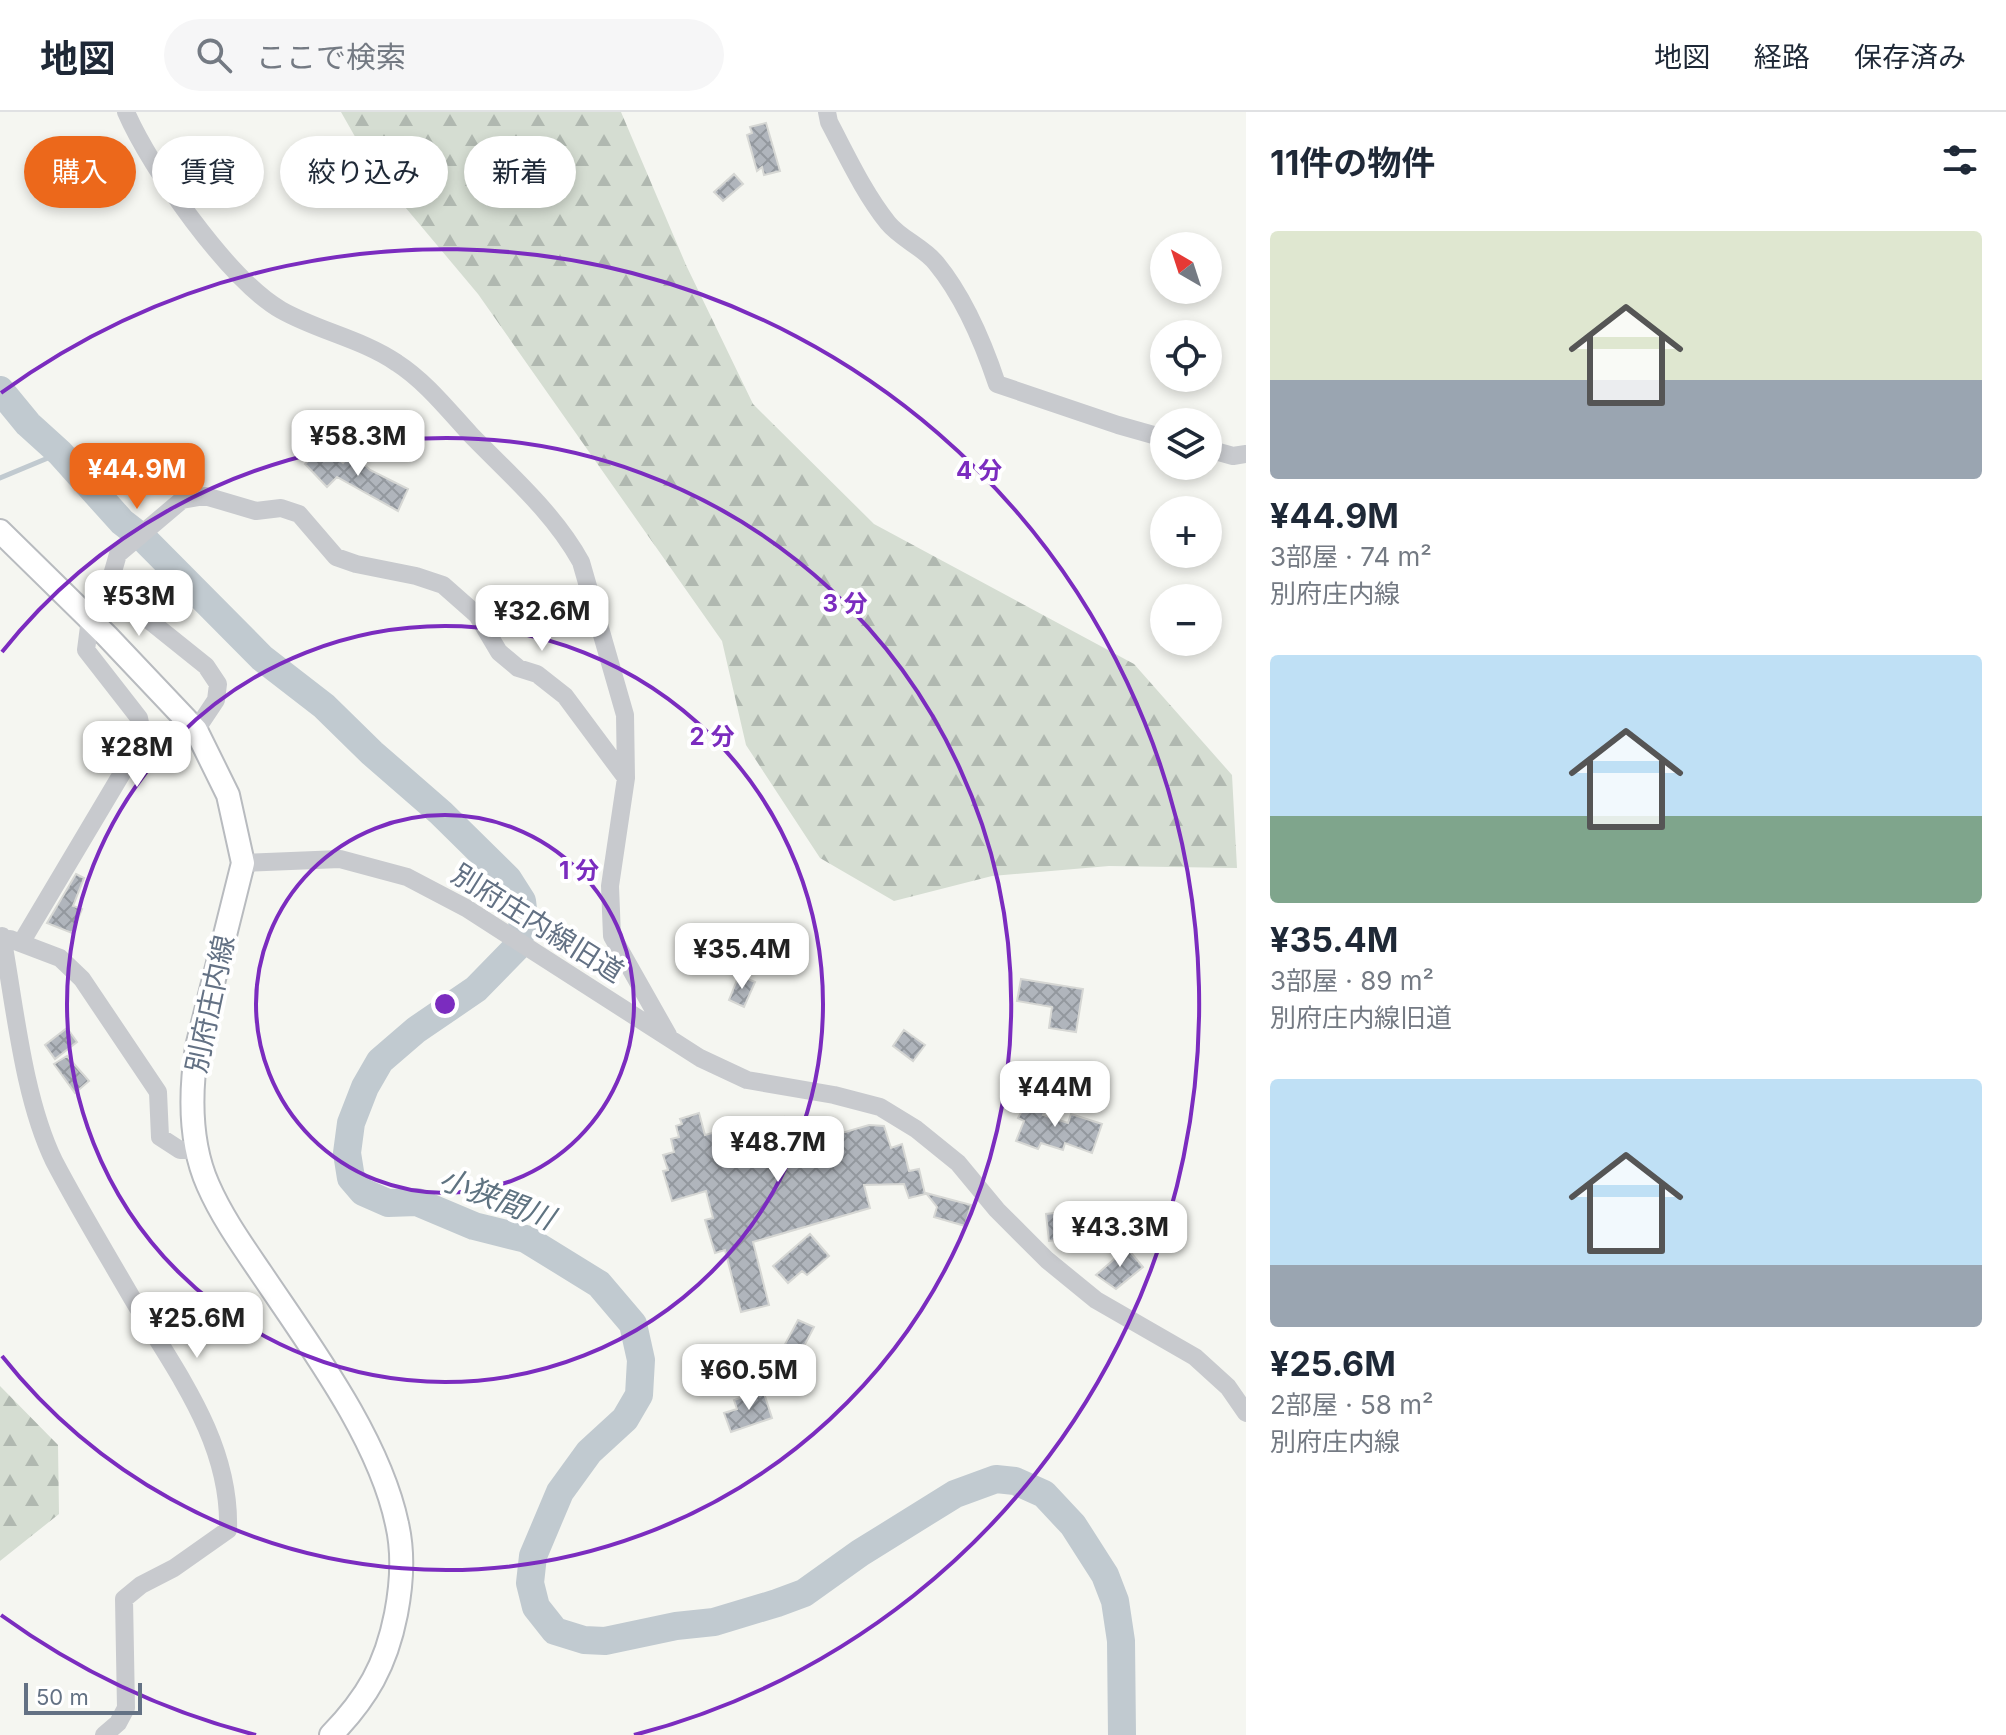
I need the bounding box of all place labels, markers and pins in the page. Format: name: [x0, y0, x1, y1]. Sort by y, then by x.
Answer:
pin: ¥58.3M: [293, 410, 423, 478]
pin: ¥44.9M: [72, 443, 202, 511]
pin: ¥53M: [92, 570, 186, 638]
pin: ¥32.6M: [477, 585, 607, 653]
pin: ¥28M: [90, 721, 184, 789]
pin: ¥35.4M: [677, 923, 807, 991]
centre of rings: [431, 990, 459, 1018]
pin: ¥44M: [1008, 1061, 1102, 1129]
pin: ¥48.7M: [713, 1116, 843, 1184]
pin: ¥43.3M: [1055, 1201, 1185, 1269]
pin: ¥25.6M: [132, 1292, 262, 1360]
pin: ¥60.5M: [684, 1344, 814, 1412]

